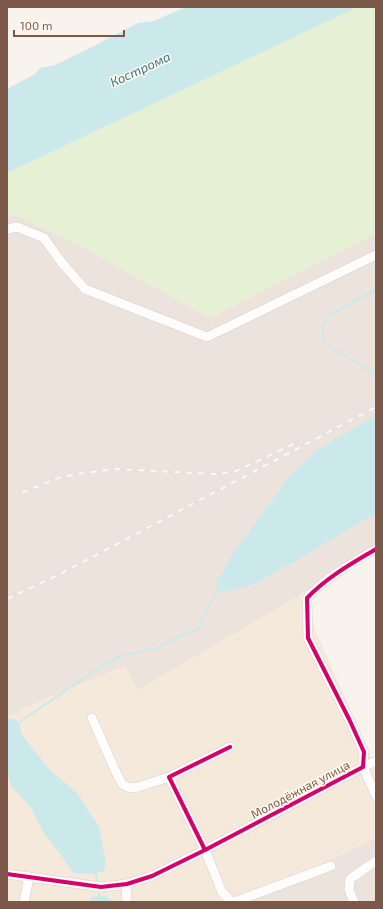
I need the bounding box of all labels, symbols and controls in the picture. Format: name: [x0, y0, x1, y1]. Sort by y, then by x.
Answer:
scale bar: [14, 12, 124, 38]
text: 100 m: [20, 18, 52, 32]
water label: Кострома: [107, 48, 173, 90]
street label: Молодёжная улица: [248, 757, 352, 822]

